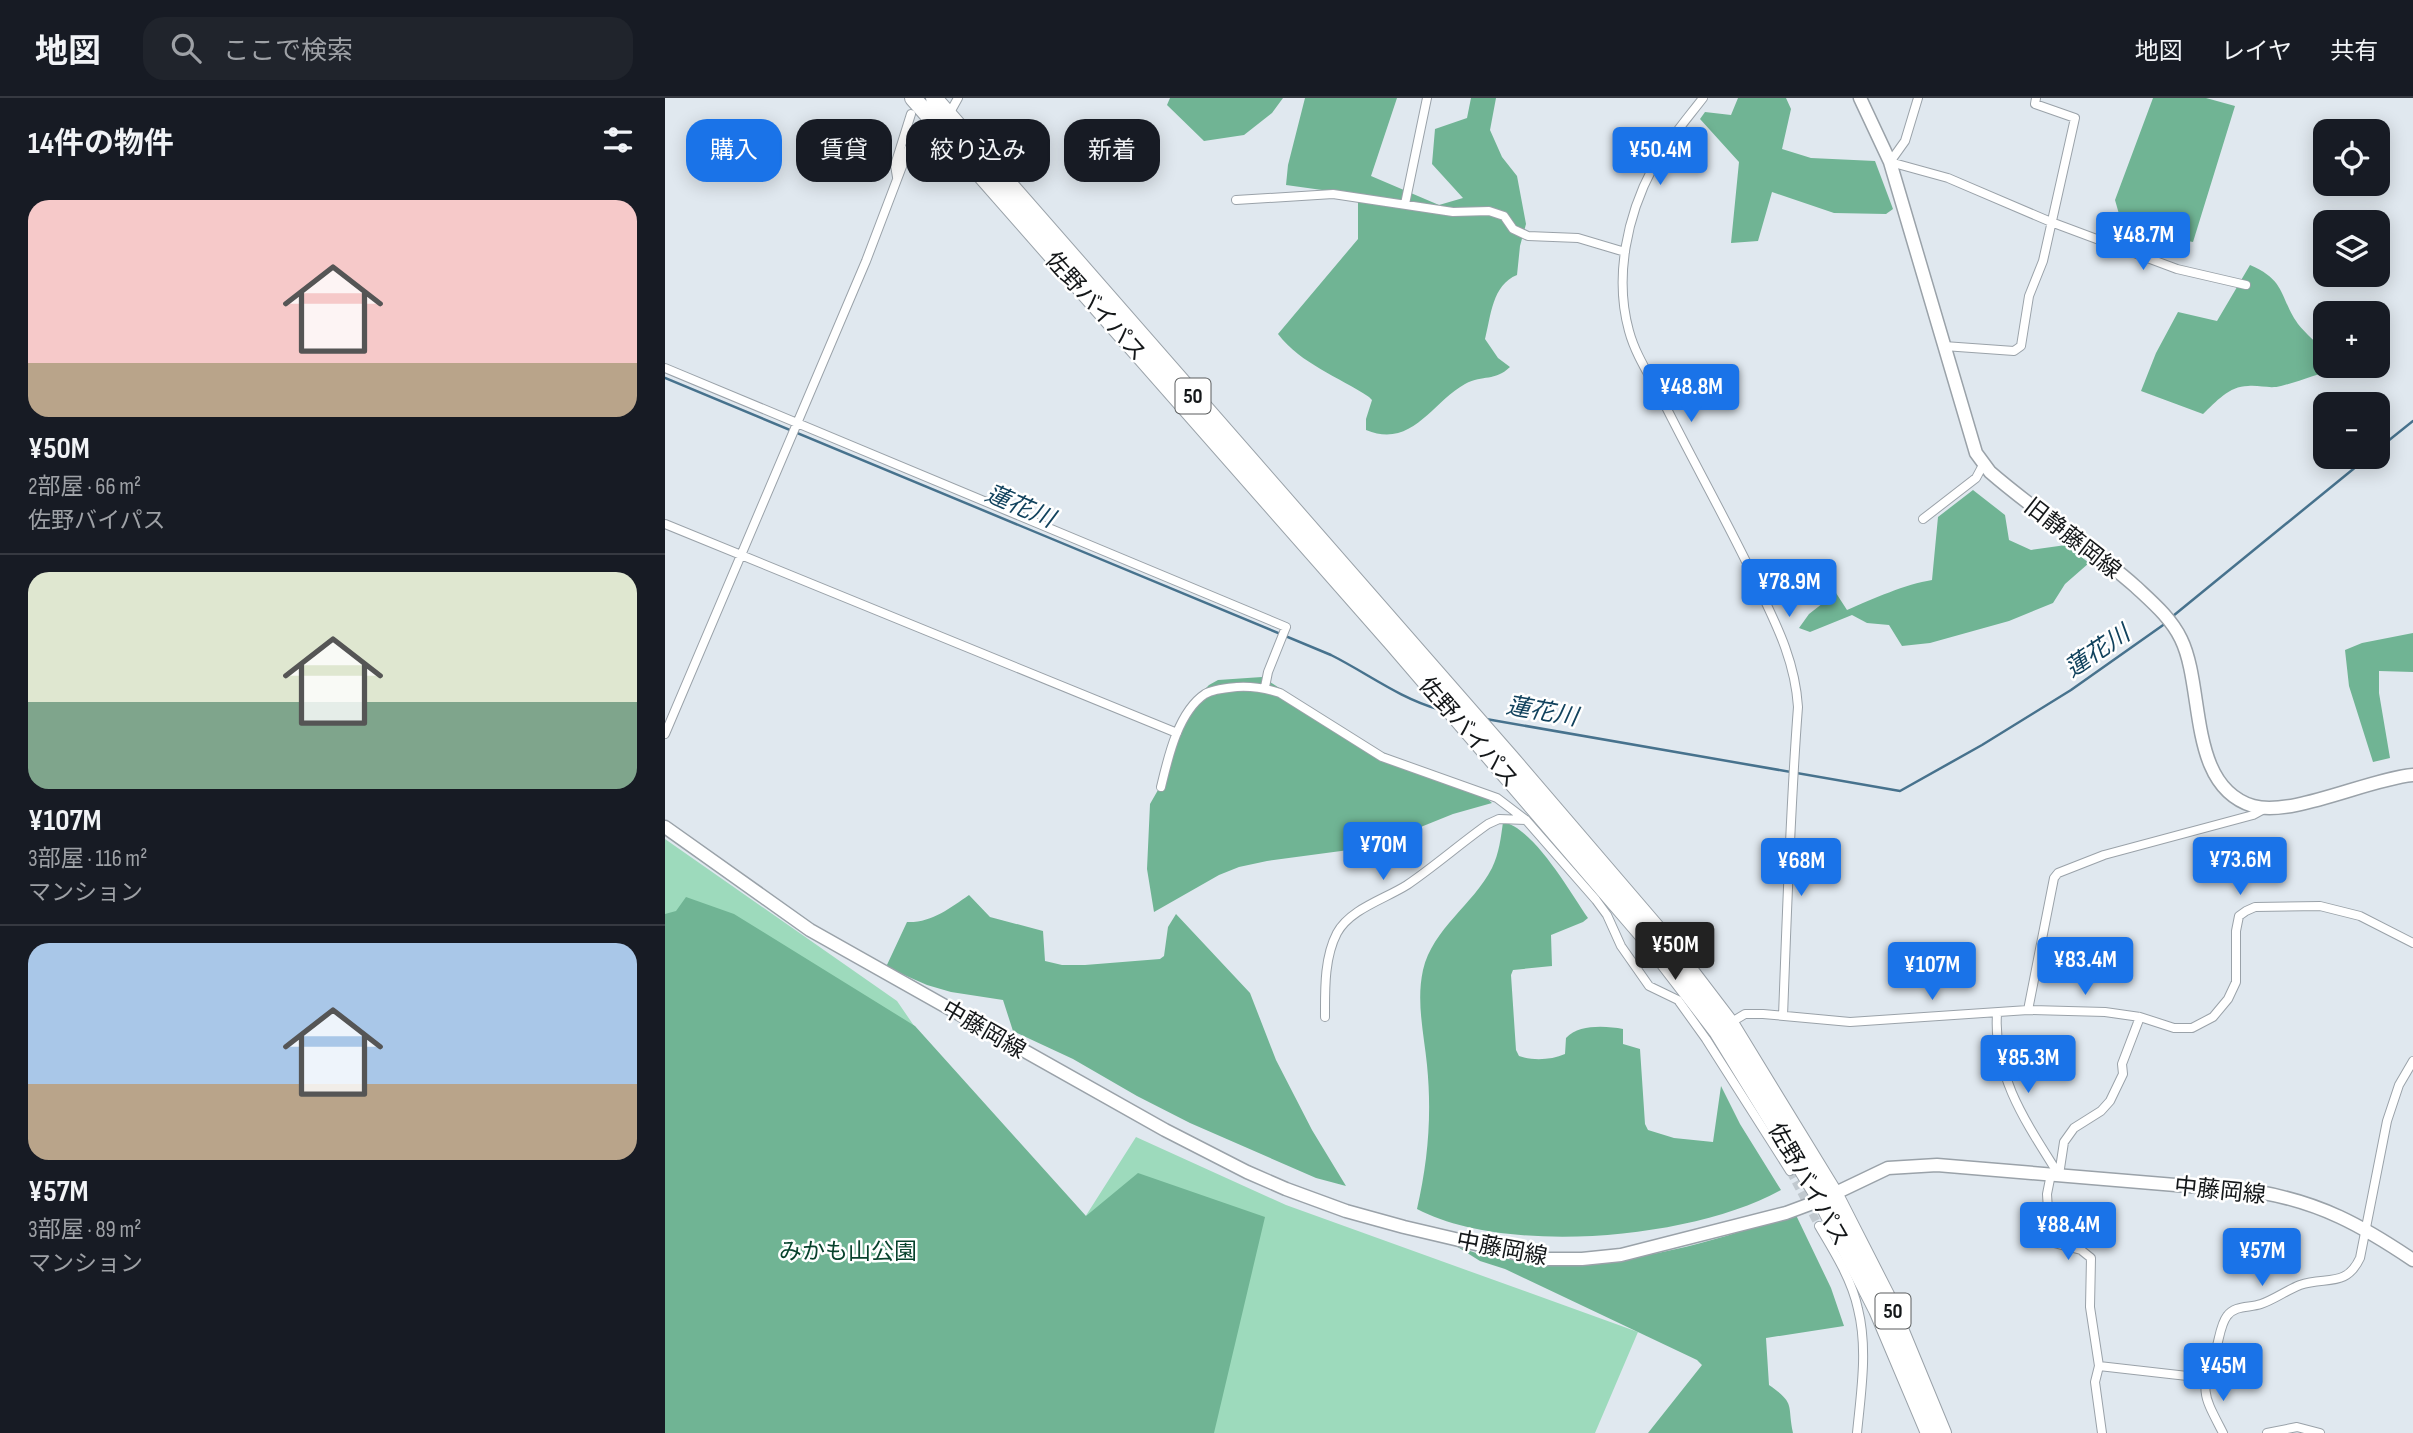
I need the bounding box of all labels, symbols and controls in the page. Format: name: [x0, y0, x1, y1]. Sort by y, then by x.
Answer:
search box: [143, 17, 633, 80]
icon: search: [167, 29, 205, 67]
text: 地図: [35, 32, 101, 72]
text: ここで検索: [223, 36, 353, 67]
text: 地図: [2135, 37, 2183, 66]
text: レイヤ: [2221, 37, 2292, 66]
text: 共有: [2330, 37, 2378, 66]
chip: 購入: [686, 119, 782, 182]
chip: 賃貸: [796, 119, 892, 182]
chip: 絞り込み: [906, 119, 1050, 182]
chip: 新着: [1064, 119, 1160, 182]
map controls: [2313, 119, 2390, 469]
button: locate: [2313, 119, 2390, 196]
icon: filters: [599, 121, 637, 159]
text: 14件の物件: [28, 126, 174, 162]
pin: ¥50.4M: [1603, 127, 1717, 187]
text: ¥50.4M: [1629, 136, 1691, 164]
button: layers: [2313, 210, 2390, 287]
pin: ¥48.7M: [2086, 212, 2200, 272]
text: ¥48.7M: [2112, 221, 2174, 249]
icon: home: [270, 246, 396, 372]
street label: 佐野バイパス: [1039, 246, 1152, 367]
button: +: [2313, 301, 2390, 378]
pin: ¥48.8M: [1634, 364, 1748, 424]
text: ¥48.8M: [1659, 373, 1723, 401]
road number: 50: [1175, 378, 1211, 414]
button: −: [2313, 392, 2390, 469]
text: ¥50M: [28, 431, 90, 467]
text: 2部屋 · 66 m²: [28, 473, 141, 501]
water label: 蓮花川: [981, 479, 1061, 535]
street label: 旧静藤岡線: [2018, 492, 2126, 585]
text: 佐野バイパス: [28, 507, 166, 535]
pin: ¥78.9M: [1732, 560, 1846, 619]
text: ¥78.9M: [1758, 568, 1820, 596]
icon: home: [270, 618, 396, 744]
water label: 蓮花川: [2059, 618, 2138, 684]
street label: 佐野バイパス: [1413, 672, 1524, 794]
water label: 蓮花川: [1504, 691, 1583, 733]
text: ¥107M: [28, 803, 101, 839]
pin: ¥70M: [1342, 822, 1424, 882]
text: ¥70M: [1359, 831, 1407, 859]
pin: ¥68M: [1760, 838, 1842, 898]
pin: ¥73.6M: [2183, 838, 2297, 897]
text: 3部屋 · 116 m²: [28, 845, 147, 873]
text: ¥73.6M: [2209, 846, 2271, 874]
text: ¥68M: [1777, 847, 1825, 875]
text: マンション: [28, 879, 143, 907]
pin: ¥50M: [1634, 922, 1716, 982]
text: ¥50M: [1651, 931, 1699, 959]
pin: ¥83.4M: [2028, 937, 2142, 997]
pin: ¥107M: [1883, 942, 1981, 1002]
text: ¥83.4M: [2053, 946, 2117, 974]
text: ¥107M: [1904, 951, 1960, 979]
icon: home: [270, 989, 396, 1115]
street label: 中藤岡線: [937, 995, 1030, 1065]
pin: ¥85.3M: [1971, 1035, 2085, 1095]
text: ¥85.3M: [1997, 1044, 2059, 1072]
street label: 佐野バイパス: [1762, 1118, 1855, 1251]
street label: 中藤岡線: [2173, 1172, 2267, 1210]
text: ¥57M: [28, 1174, 89, 1210]
pin: ¥88.4M: [2011, 1202, 2125, 1262]
text: ¥88.4M: [2036, 1211, 2100, 1239]
text: 3部屋 · 89 m²: [28, 1216, 141, 1244]
street label: 中藤岡線: [1454, 1226, 1550, 1272]
pin: ¥57M: [2221, 1228, 2303, 1288]
text: ¥57M: [2239, 1237, 2285, 1265]
park label: みかも山公園: [779, 1238, 917, 1266]
text: マンション: [28, 1250, 143, 1278]
road number: 50: [1875, 1294, 1911, 1328]
pin: ¥45M: [2182, 1344, 2264, 1403]
text: ¥45M: [2200, 1352, 2246, 1380]

